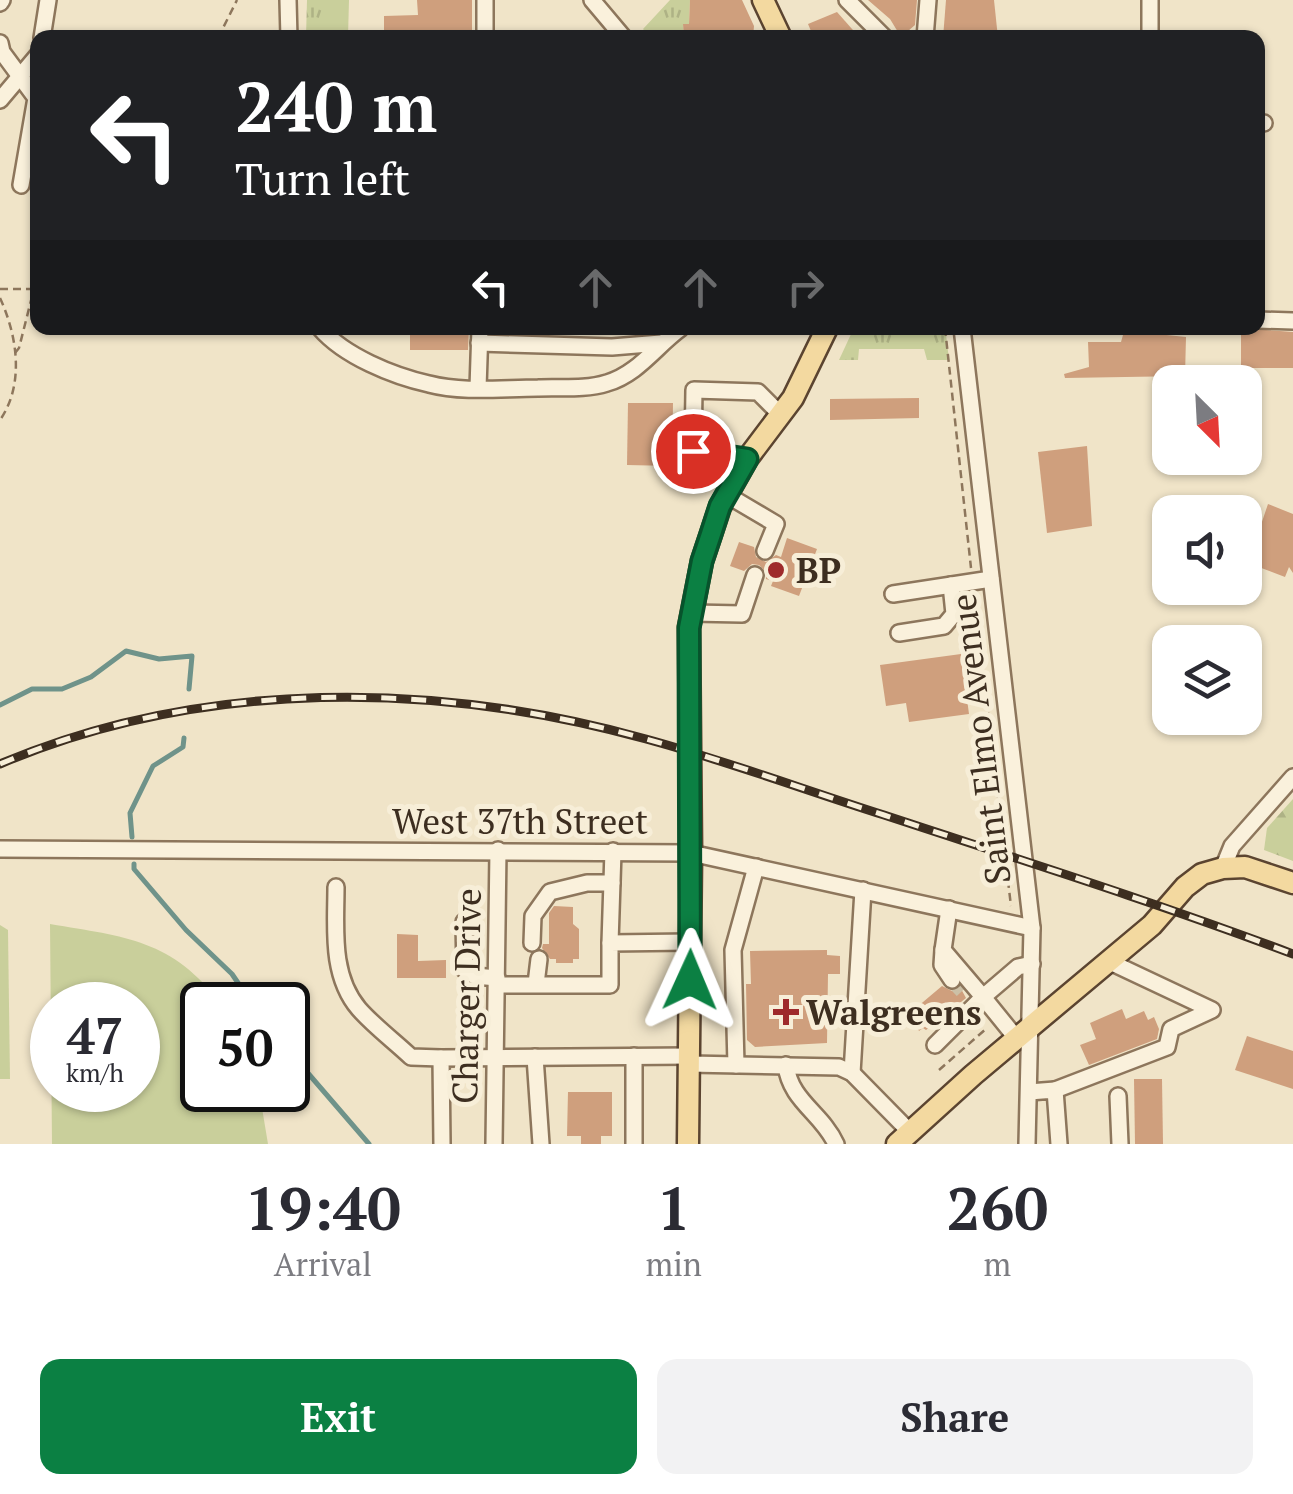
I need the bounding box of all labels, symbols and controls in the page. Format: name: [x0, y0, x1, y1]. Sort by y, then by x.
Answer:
text: 240 m: [235, 59, 437, 152]
icon: left: [70, 70, 200, 200]
text: Turn left: [235, 148, 410, 208]
icon: left: [463, 260, 518, 315]
icon: ahead: [568, 260, 623, 315]
icon: ahead: [673, 260, 728, 315]
icon: right: [778, 260, 833, 315]
north arrow: [1152, 365, 1262, 475]
map controls: [1152, 365, 1262, 735]
pin: [651, 409, 736, 494]
icon: arrive: [666, 424, 721, 479]
button: sound: [1152, 495, 1262, 605]
place label: BP: [796, 547, 841, 593]
marker: BP: [765, 559, 787, 581]
street label: Saint Elmo Avenue: [939, 591, 1021, 887]
button: layers: [1152, 625, 1262, 735]
street label: West 37th Street: [392, 798, 648, 844]
street label: Charger Drive: [441, 888, 491, 1104]
position arrow: [638, 928, 742, 1032]
speed limit sign: 50: [180, 982, 310, 1112]
place label: Walgreens: [806, 989, 982, 1035]
marker: Walgreens: [775, 1001, 797, 1023]
text: 47: [67, 1002, 123, 1068]
text: km/h: [66, 1056, 124, 1089]
text: 19:40: [245, 1168, 401, 1247]
text: 1: [657, 1168, 691, 1247]
text: 260: [947, 1168, 1048, 1247]
text: Arrival: [274, 1243, 372, 1285]
text: min: [646, 1243, 702, 1285]
text: m: [984, 1243, 1011, 1285]
button: Exit: [40, 1359, 637, 1474]
button: Share: [657, 1359, 1253, 1474]

